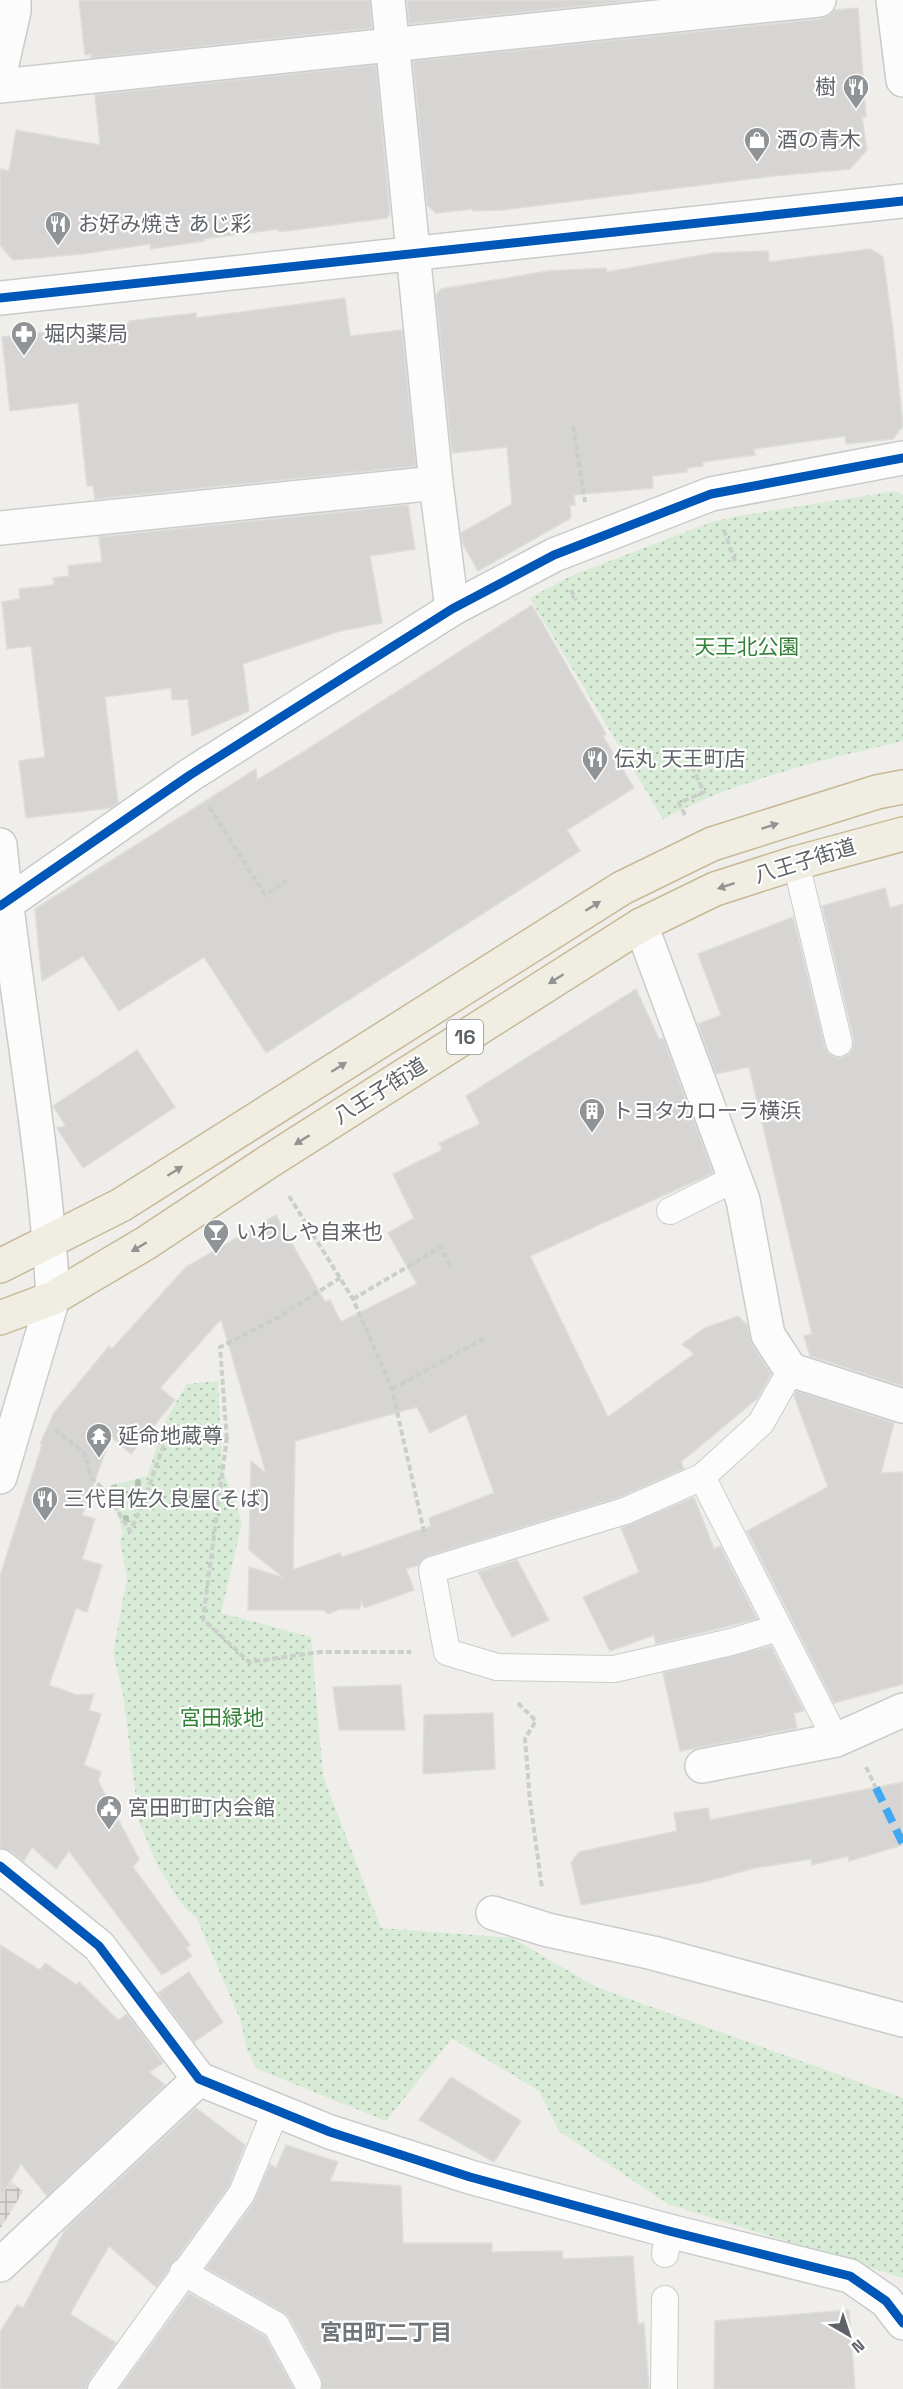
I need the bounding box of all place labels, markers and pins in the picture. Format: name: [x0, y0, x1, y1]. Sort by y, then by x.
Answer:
restaurant icon: 樹: [841, 72, 871, 110]
place label: 樹: [815, 73, 836, 100]
shop icon: 酒の青木: [742, 125, 772, 163]
place label: 酒の青木: [777, 126, 861, 153]
restaurant icon: お好み焼き あじ彩: [43, 209, 73, 247]
place label: お好み焼き あじ彩: [78, 210, 251, 237]
pharmacy icon: 堀内薬局: [9, 319, 39, 357]
place label: 堀内薬局: [44, 320, 128, 347]
restaurant icon: 伝丸 天王町店: [580, 744, 610, 782]
place label: 伝丸 天王町店: [614, 745, 745, 772]
building icon: トヨタカローラ横浜: [577, 1096, 607, 1134]
place label: トヨタカローラ横浜: [612, 1097, 801, 1124]
bar icon: いわしや自来也: [201, 1217, 231, 1255]
place label: いわしや自来也: [236, 1218, 383, 1245]
temple icon: 延命地蔵尊: [84, 1421, 114, 1459]
place label: 延命地蔵尊: [118, 1422, 223, 1449]
restaurant icon: 三代目佐久良屋(そば): [30, 1484, 60, 1522]
place label: 三代目佐久良屋(そば): [64, 1485, 269, 1512]
public building icon: 宮田町町内会館: [94, 1793, 124, 1831]
place label: 宮田町町内会館: [128, 1794, 275, 1821]

